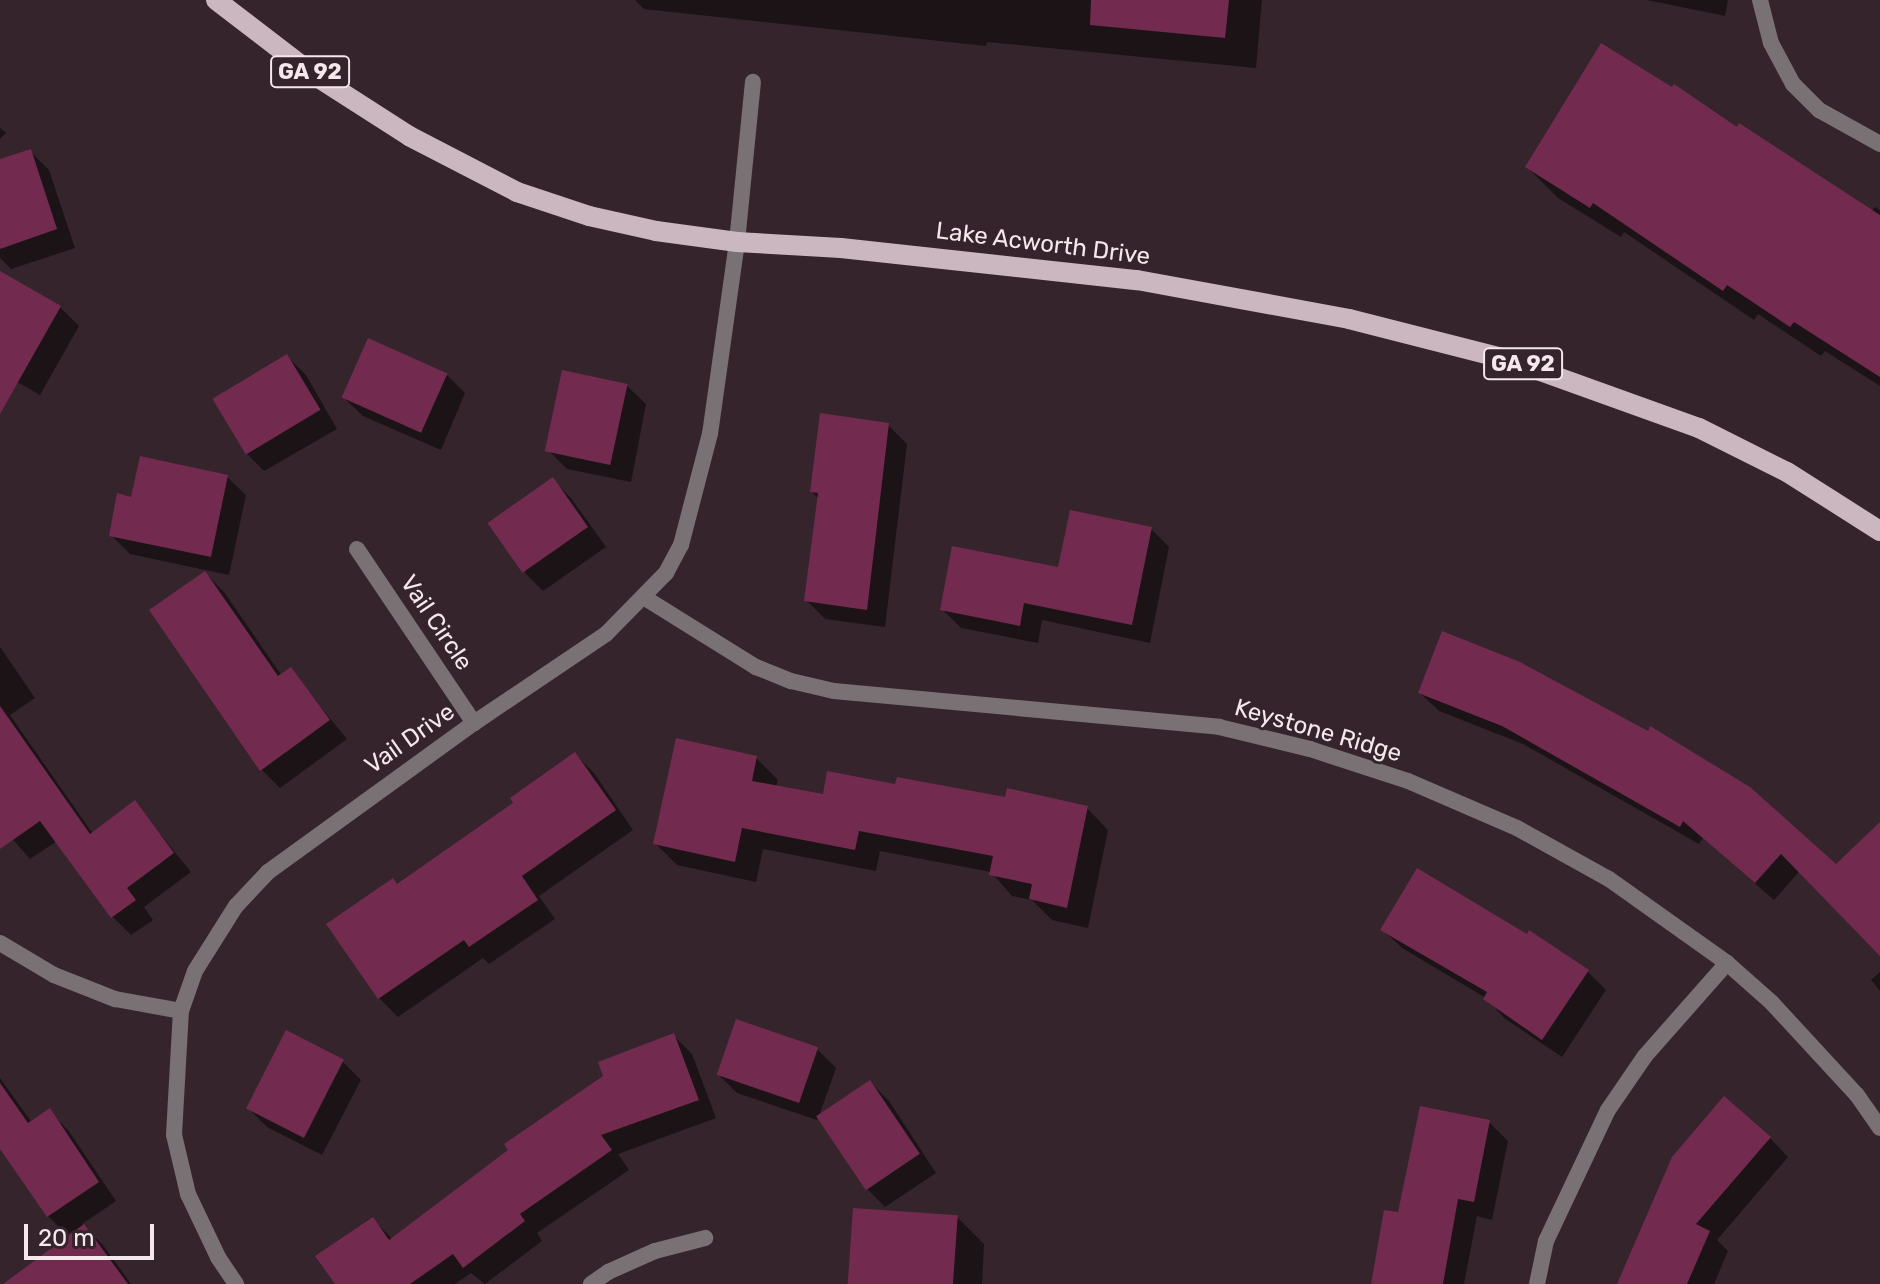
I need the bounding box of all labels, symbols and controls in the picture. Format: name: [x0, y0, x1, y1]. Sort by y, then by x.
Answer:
road number: GA 92: [268, 54, 352, 90]
street label: Lake Acworth Drive: [934, 217, 1152, 271]
road number: GA 92: [1481, 346, 1565, 382]
street label: Vail Circle: [394, 570, 478, 676]
street label: Keystone Ridge: [1231, 693, 1405, 769]
street label: Vail Drive: [360, 698, 460, 780]
scale bar: [28, 1208, 158, 1258]
text: 20 m: [38, 1224, 95, 1252]

